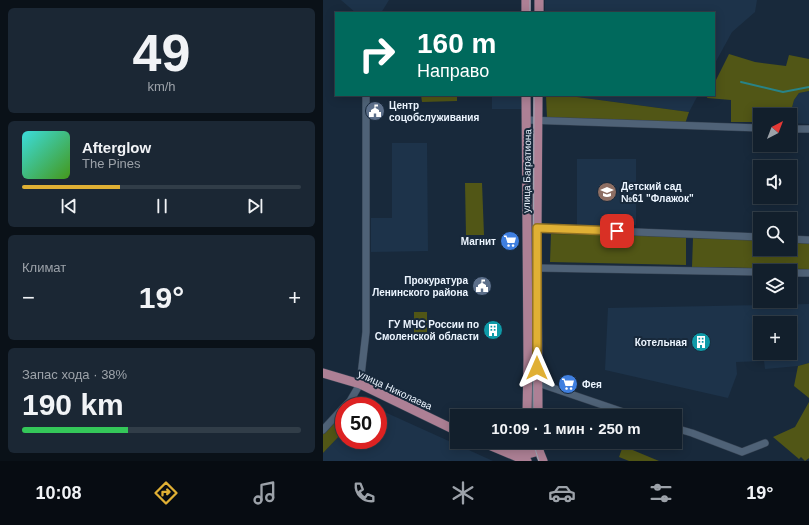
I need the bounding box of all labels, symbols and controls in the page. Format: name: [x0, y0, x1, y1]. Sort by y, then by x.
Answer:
text: 49: [133, 24, 190, 82]
icon: right: [351, 28, 403, 80]
text: 160 m: [417, 28, 496, 59]
text: Направо: [417, 61, 489, 81]
text: km/h: [147, 79, 176, 94]
public building icon: Центр соцобслуживания: [364, 100, 386, 122]
place label: Центр соцобслуживания: [389, 100, 479, 123]
north arrow: [753, 108, 797, 152]
map controls: [753, 108, 797, 360]
street label: улица Багратиона: [521, 129, 533, 213]
text: Afterglow: [82, 139, 151, 156]
text: The Pines: [82, 156, 141, 171]
button: sound: [753, 160, 797, 204]
school or university icon: Детский сад №61 "Флажок": [596, 181, 618, 203]
place label: Детский сад №61 "Флажок": [621, 181, 694, 204]
icon: previous: [58, 195, 80, 217]
icon: pause: [151, 195, 173, 217]
icon: next: [244, 195, 266, 217]
button: search: [753, 212, 797, 256]
pin: [600, 214, 634, 248]
icon: arrive: [606, 220, 628, 242]
supermarket icon: Магнит: [499, 230, 521, 252]
place label: Магнит: [461, 236, 496, 247]
text: Климат: [22, 260, 66, 275]
button: layers: [753, 264, 797, 308]
place label: Прокуратура Ленинского района: [372, 275, 468, 298]
public building icon: Прокуратура Ленинского района: [471, 275, 493, 297]
text: 19°: [139, 281, 184, 314]
text: −: [22, 285, 35, 310]
text: +: [288, 285, 301, 310]
button: +: [753, 316, 797, 360]
place label: ГУ МЧС России по Смоленской области: [375, 319, 479, 342]
building icon: ГУ МЧС России по Смоленской области: [482, 319, 504, 341]
building icon: Котельная: [690, 331, 712, 353]
place label: Котельная: [635, 337, 687, 348]
position arrow: [516, 347, 558, 389]
text: Запас хода · 38%: [22, 367, 127, 382]
street label: улица Николаева: [356, 368, 434, 412]
supermarket icon: Фея: [557, 373, 579, 395]
place label: Фея: [582, 379, 602, 390]
text: 190 km: [22, 388, 124, 421]
speed limit sign: 50: [335, 397, 387, 449]
text: 10:09 · 1 мин · 250 m: [491, 420, 641, 437]
icon: directions: [152, 479, 180, 507]
icon: music: [251, 479, 279, 507]
icon: phone: [350, 479, 378, 507]
icon: climate: [449, 479, 477, 507]
icon: car: [548, 479, 576, 507]
icon: filters: [647, 479, 675, 507]
text: 10:08: [35, 483, 82, 503]
text: 19°: [746, 483, 773, 503]

